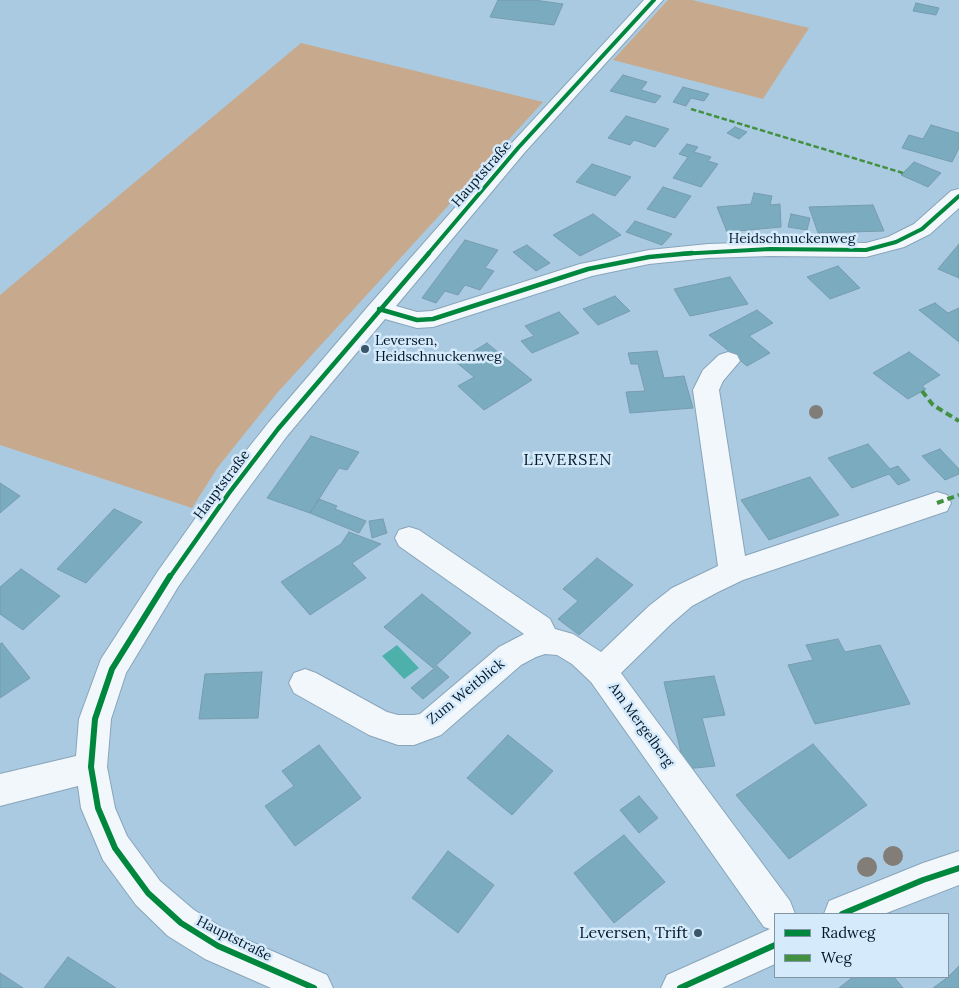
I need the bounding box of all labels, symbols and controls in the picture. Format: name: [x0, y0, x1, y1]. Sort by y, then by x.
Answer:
street label: Hauptstraße: [449, 137, 515, 211]
street label: Heidschnuckenweg: [729, 231, 855, 247]
place label: Leversen, Heidschnuckenweg: [375, 333, 502, 366]
marker: Leversen, Heidschnuckenweg: [359, 343, 371, 355]
street label: Hauptstraße: [191, 447, 253, 523]
district label: LEVERSEN: [523, 450, 613, 470]
street label: Zum Weitblick: [424, 656, 508, 728]
street label: Am Mergelberg: [605, 680, 677, 770]
street label: Hauptstraße: [194, 913, 274, 965]
legend: [774, 913, 949, 978]
place label: Leversen, Trift: [579, 923, 688, 943]
text: Radweg: [821, 923, 875, 942]
marker: Leversen, Trift: [692, 927, 704, 939]
text: Weg: [821, 948, 852, 967]

